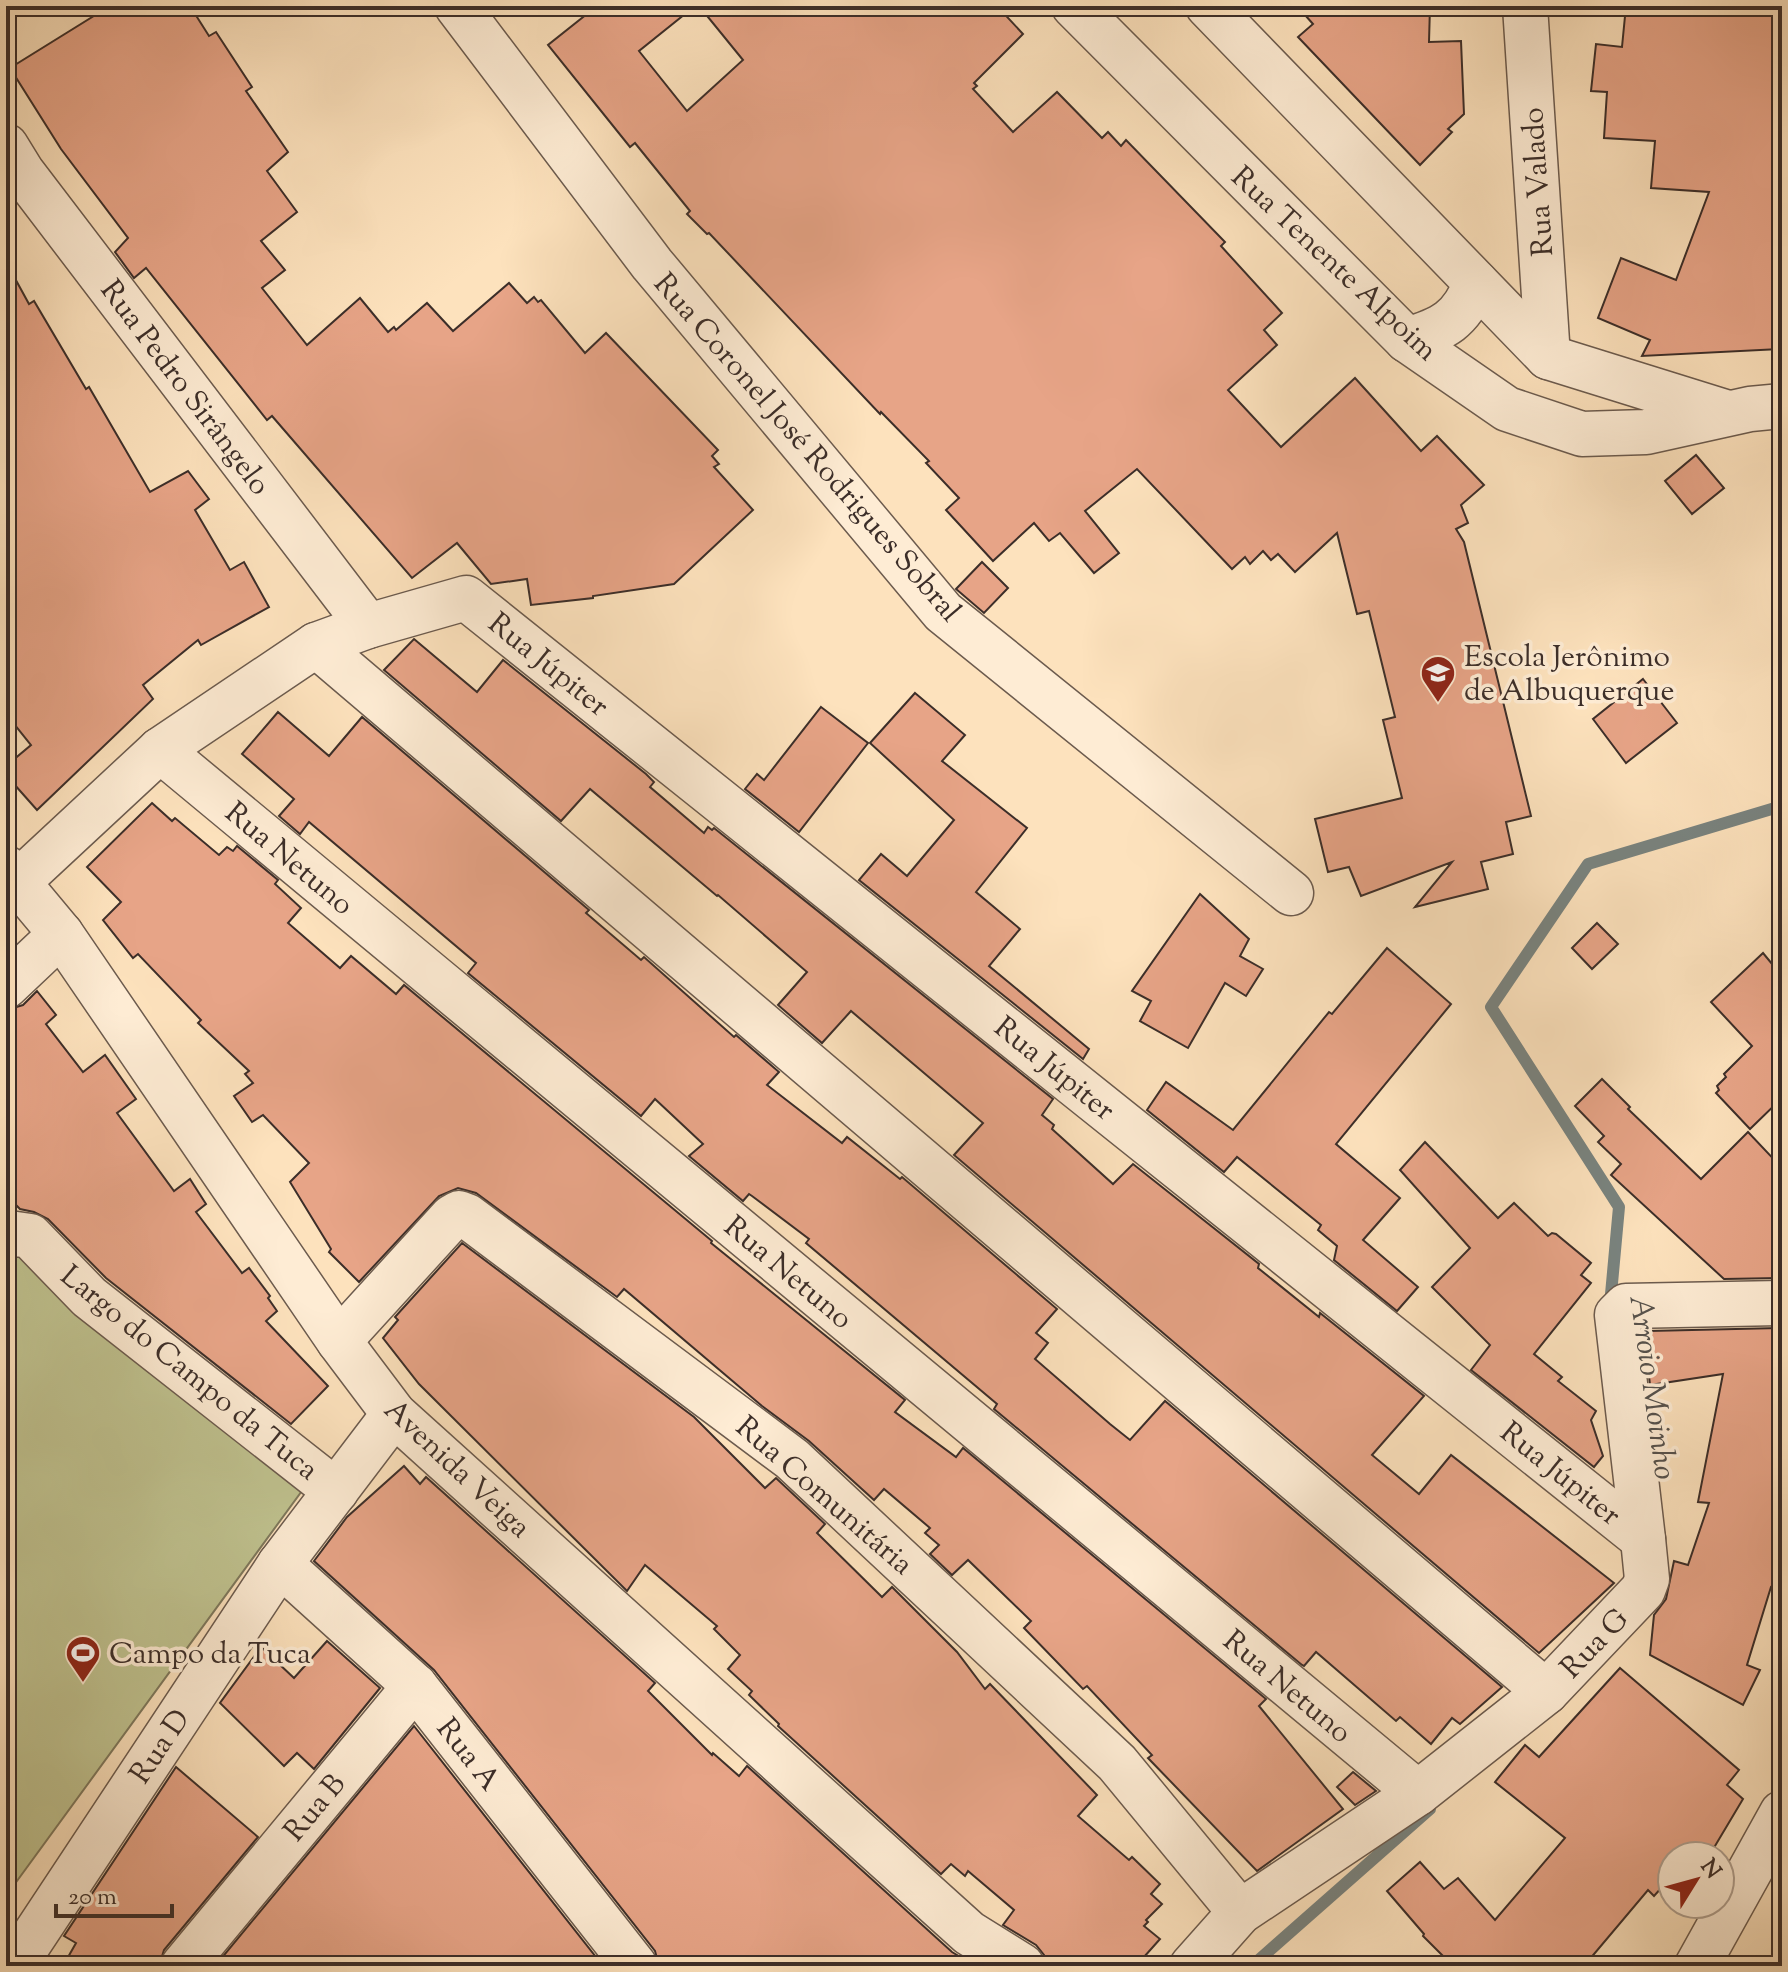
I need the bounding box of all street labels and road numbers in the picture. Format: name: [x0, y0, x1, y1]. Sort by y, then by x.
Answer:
street label: Rua Valado: [1513, 106, 1566, 258]
street label: Rua Tenente Alpoim: [1220, 157, 1446, 372]
street label: Rua Coronel José Rodrigues Sobral: [642, 265, 970, 633]
street label: Rua Pedro Sirângelo: [89, 272, 279, 505]
street label: Rua Júpiter: [478, 604, 617, 728]
street label: Rua Netuno: [214, 793, 362, 927]
street label: Rua Júpiter: [984, 1008, 1123, 1132]
street label: Rua Netuno: [713, 1207, 861, 1341]
street label: Largo do Campo da Tuca: [50, 1256, 327, 1492]
street label: Avenida Veiga: [373, 1390, 539, 1549]
street label: Rua Comunitária: [725, 1407, 922, 1586]
street label: Rua Júpiter: [1490, 1413, 1629, 1537]
street label: Rua G: [1552, 1600, 1640, 1689]
street label: Rua Netuno: [1212, 1621, 1360, 1755]
street label: Rua D: [120, 1701, 202, 1793]
street label: Rua A: [425, 1710, 509, 1801]
street label: Rua B: [275, 1765, 357, 1852]

